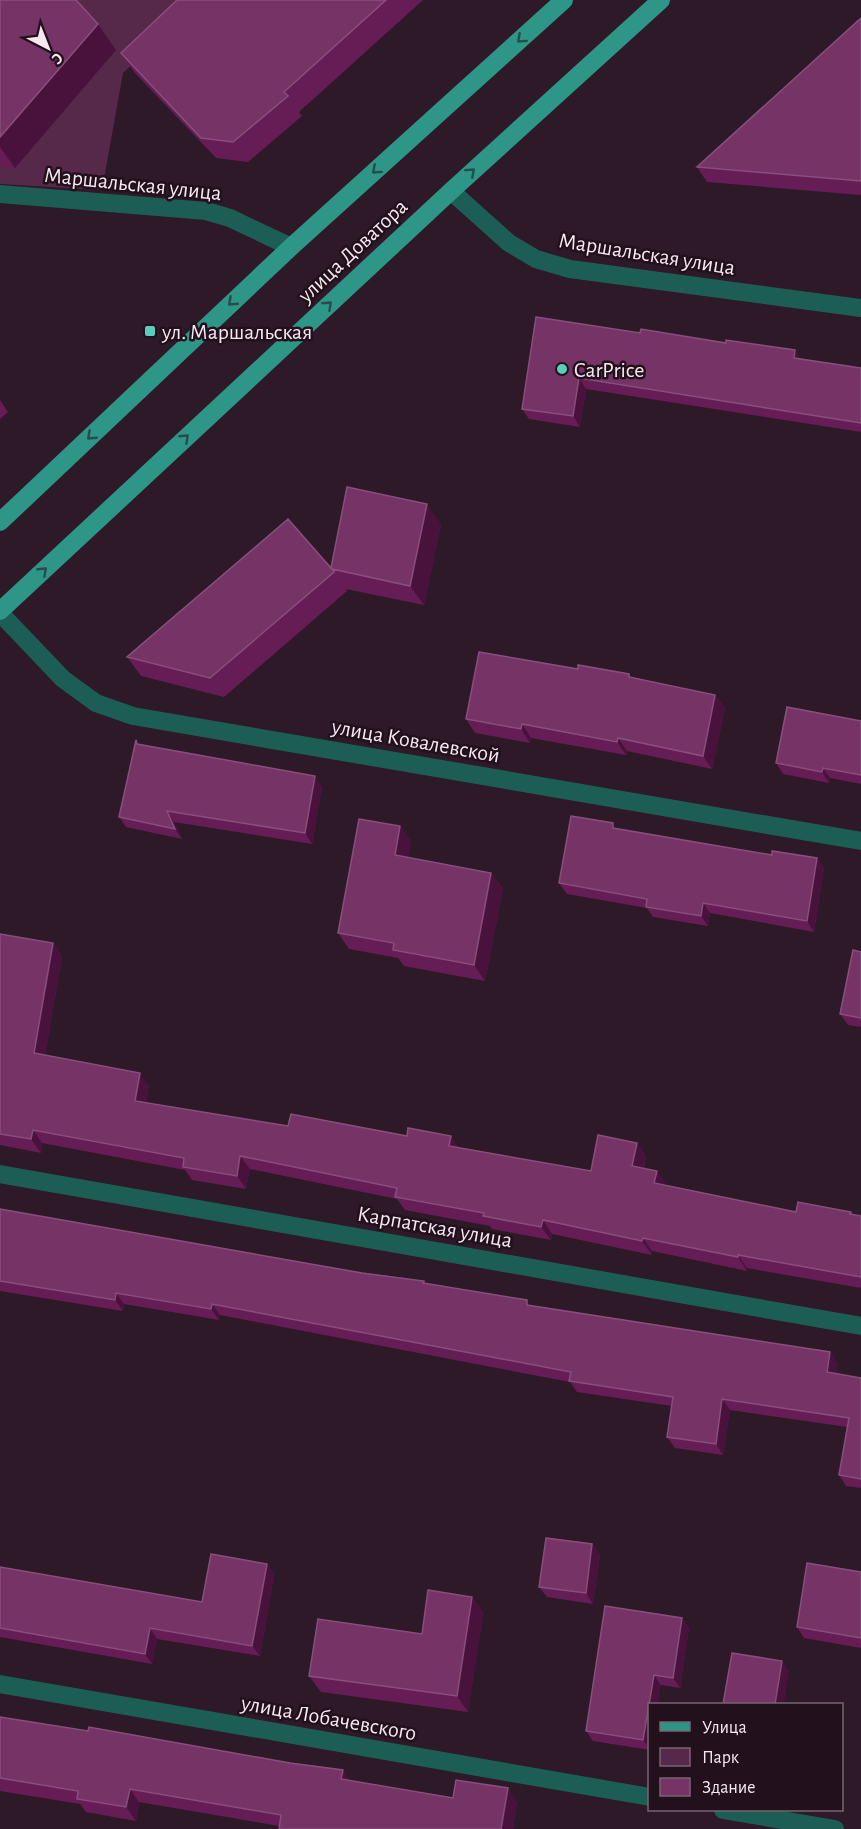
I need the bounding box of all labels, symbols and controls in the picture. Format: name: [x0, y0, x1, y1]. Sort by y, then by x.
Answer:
north arrow: [18, 18, 78, 78]
one-way arrow: [517, 32, 527, 43]
text: С: [49, 49, 66, 67]
one-way arrow: [372, 163, 383, 174]
street label: Маршальская улица: [43, 164, 223, 204]
one-way arrow: [464, 168, 475, 179]
street label: улица Доватора: [293, 195, 411, 307]
street label: Маршальская улица: [557, 229, 737, 279]
one-way arrow: [229, 295, 239, 306]
one-way arrow: [321, 301, 332, 312]
place label: ул. Маршальская: [161, 321, 312, 343]
marker: ул. Маршальская: [143, 324, 157, 338]
place label: CarPrice: [574, 359, 644, 381]
marker: CarPrice: [555, 362, 569, 376]
one-way arrow: [87, 429, 97, 440]
one-way arrow: [179, 434, 189, 445]
one-way arrow: [36, 567, 46, 578]
street label: улица Ковалевской: [329, 715, 501, 767]
street label: Карпатская улица: [356, 1203, 514, 1251]
street label: улица Лобачевского: [239, 1692, 418, 1744]
legend: [648, 1703, 843, 1811]
text: Улица: [702, 1719, 747, 1737]
text: Парк: [702, 1749, 740, 1767]
text: Здание: [702, 1779, 756, 1797]

